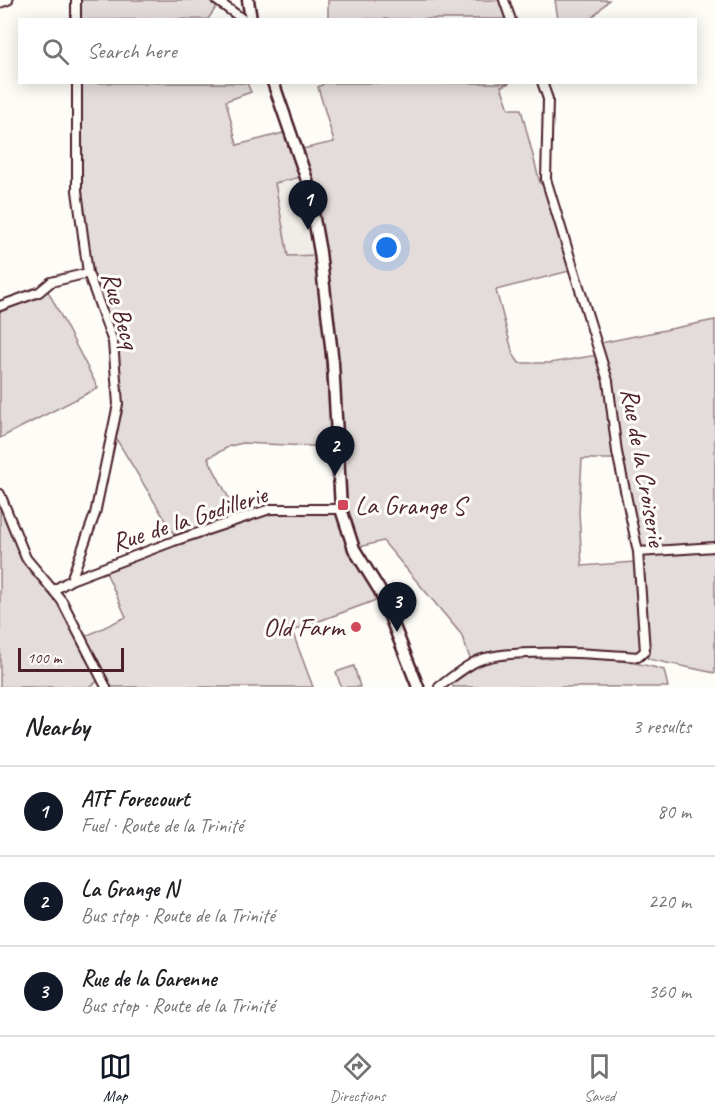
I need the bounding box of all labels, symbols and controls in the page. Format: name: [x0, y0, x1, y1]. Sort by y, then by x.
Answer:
search box: [18, 18, 697, 84]
icon: search: [39, 35, 72, 68]
text: Search here: [87, 37, 177, 65]
pin: 1: [288, 180, 328, 230]
your location: [372, 233, 401, 262]
street label: Rue Becq: [94, 268, 148, 354]
street label: Rue de la Croiserie: [613, 385, 674, 550]
pin: 2: [316, 426, 354, 476]
street label: Rue de la Godillerie: [107, 477, 272, 559]
place label: La Grange S: [355, 489, 470, 522]
marker: La Grange S: [336, 498, 350, 512]
pin: 3: [378, 582, 416, 632]
place label: Old Farm: [263, 611, 346, 644]
marker: Old Farm: [349, 620, 363, 634]
scale bar: [18, 645, 124, 672]
text: 100 m: [27, 648, 61, 668]
text: Nearby: [24, 710, 89, 743]
text: 3 results: [632, 714, 691, 739]
text: ATF Forecourt: [81, 785, 189, 813]
text: 1: [39, 799, 48, 824]
text: 80 m: [657, 799, 691, 824]
text: Fuel · Route de la Trinité: [81, 813, 243, 838]
text: La Grange N: [81, 875, 178, 903]
text: 2: [39, 889, 48, 914]
text: 220 m: [648, 889, 691, 914]
text: Bus stop · Route de la Trinité: [81, 903, 275, 928]
text: Rue de la Garenne: [81, 965, 216, 993]
text: 3: [39, 979, 48, 1004]
text: 360 m: [648, 979, 691, 1004]
text: Bus stop · Route de la Trinité: [81, 993, 275, 1018]
tab: Map: [99, 1050, 132, 1106]
tab: Directions: [330, 1050, 385, 1106]
tab: Saved: [583, 1050, 616, 1106]

